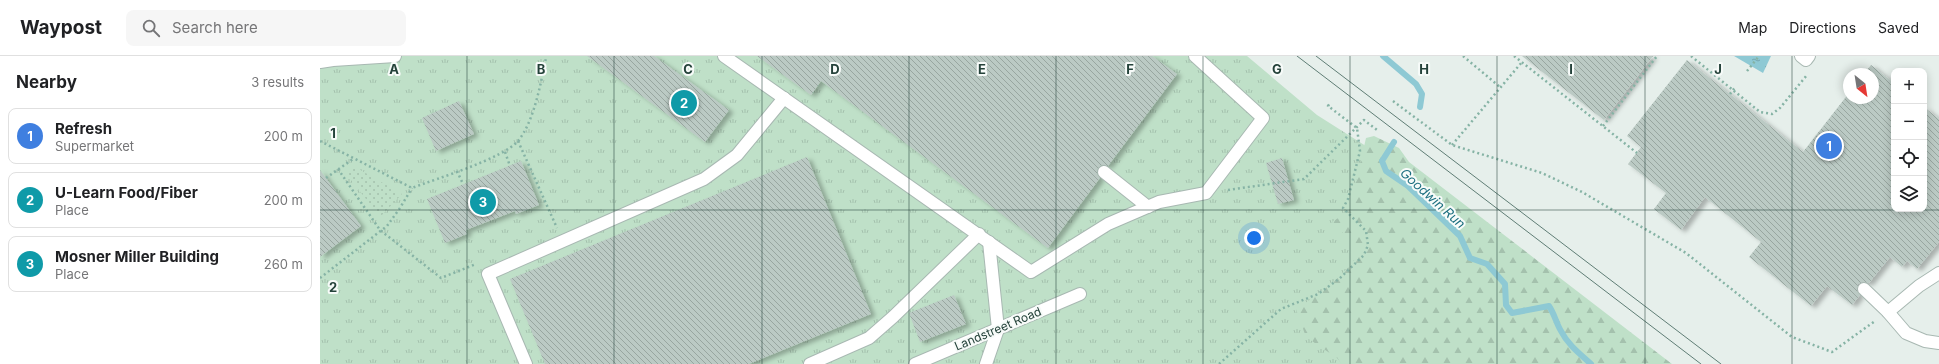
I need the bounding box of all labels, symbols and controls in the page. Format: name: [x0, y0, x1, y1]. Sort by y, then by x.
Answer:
search box: [126, 10, 406, 46]
text: Waypost: [20, 16, 102, 39]
icon: search: [140, 17, 162, 39]
text: Search here: [172, 18, 258, 37]
text: Map: [1738, 19, 1767, 36]
text: Directions: [1789, 19, 1856, 36]
text: Saved: [1878, 19, 1919, 36]
text: A: [389, 61, 399, 77]
text: B: [537, 61, 546, 77]
text: C: [683, 61, 693, 77]
text: D: [830, 61, 840, 77]
text: E: [978, 61, 986, 77]
text: F: [1126, 61, 1134, 77]
text: G: [1272, 61, 1282, 77]
text: H: [1419, 61, 1429, 77]
text: I: [1569, 61, 1573, 77]
text: J: [1714, 61, 1722, 77]
north arrow: [1843, 68, 1879, 104]
map controls: [1891, 68, 1927, 212]
button: +: [1891, 68, 1927, 104]
text: Nearby: [16, 72, 77, 92]
text: 3 results: [251, 74, 304, 90]
pin: 2: [671, 88, 697, 118]
button: −: [1891, 104, 1927, 140]
text: Refresh: [55, 119, 112, 138]
text: 1: [330, 125, 336, 141]
text: 1: [27, 128, 33, 144]
text: 200 m: [264, 128, 303, 144]
pin: 1: [1816, 131, 1842, 161]
text: Supermarket: [55, 138, 134, 154]
button: locate: [1891, 140, 1927, 176]
water label: Goodwin Run: [1397, 165, 1469, 232]
button: layers: [1891, 176, 1927, 212]
text: U-Learn Food/Fiber: [55, 183, 198, 202]
pin: 3: [470, 187, 496, 217]
text: 2: [26, 192, 34, 208]
text: 200 m: [264, 192, 303, 208]
text: Place: [55, 202, 89, 218]
your location: [1244, 228, 1264, 248]
text: Mosner Miller Building: [55, 247, 219, 266]
text: 3: [26, 256, 34, 272]
text: 260 m: [264, 256, 303, 272]
text: Place: [55, 266, 89, 282]
text: 2: [329, 279, 337, 295]
street label: Landstreet Road: [952, 304, 1043, 354]

